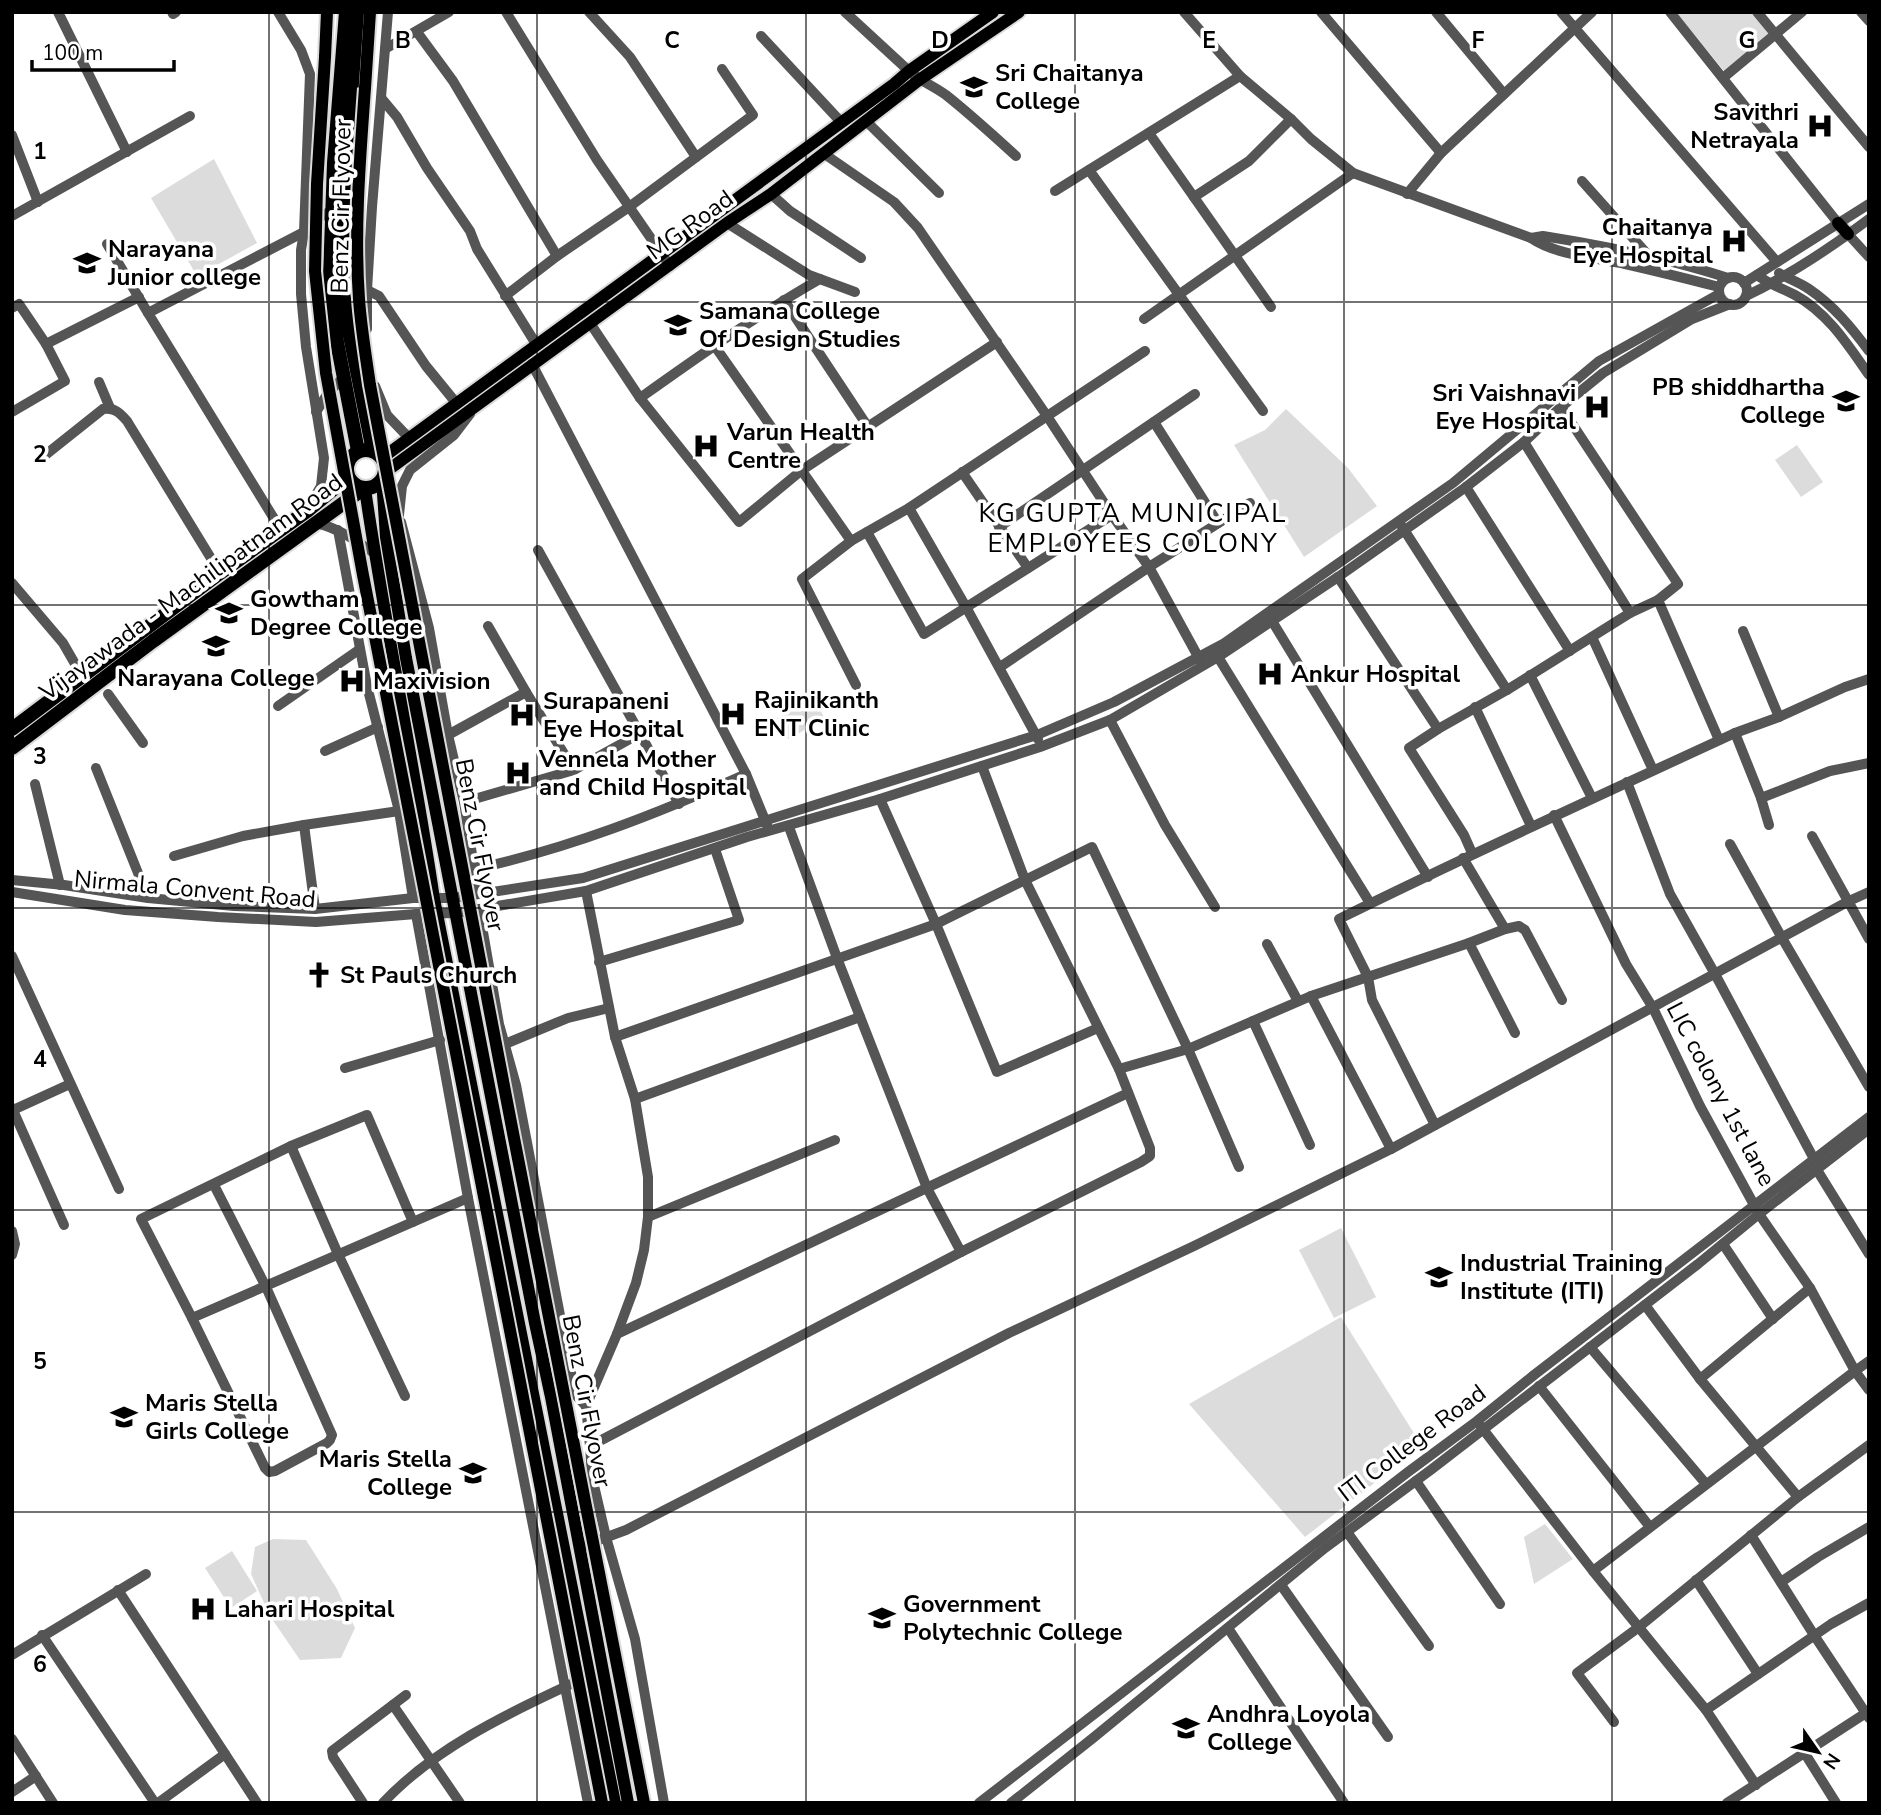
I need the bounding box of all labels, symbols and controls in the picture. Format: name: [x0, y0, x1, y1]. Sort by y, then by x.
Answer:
text: B: [395, 25, 411, 56]
text: C: [664, 25, 680, 56]
text: D: [931, 25, 949, 56]
text: E: [1202, 25, 1216, 56]
text: F: [1472, 25, 1485, 56]
text: G: [1739, 25, 1755, 56]
scale bar: [32, 28, 173, 72]
text: 100 m: [42, 39, 103, 67]
place label: Sri Chaitanya College: [995, 57, 1144, 117]
school or university icon: Sri Chaitanya College: [959, 72, 989, 102]
place label: Savithri Netrayala: [1690, 96, 1799, 156]
hospital icon: Savithri Netrayala: [1805, 111, 1835, 141]
street label: Benz Cir Flyover: [323, 118, 359, 294]
text: 1: [33, 136, 47, 167]
street label: MG Road: [640, 183, 740, 267]
place label: Chaitanya Eye Hospital: [1572, 211, 1713, 271]
hospital icon: Chaitanya Eye Hospital: [1719, 226, 1749, 256]
place label: Narayana Junior college: [107, 233, 261, 293]
school or university icon: Narayana Junior college: [72, 248, 102, 278]
place label: Samana College Of Design Studies: [699, 295, 901, 355]
school or university icon: Samana College Of Design Studies: [663, 310, 693, 340]
place label: PB shiddhartha College: [1652, 371, 1825, 431]
place label: Sri Vaishnavi Eye Hospital: [1432, 377, 1576, 437]
school or university icon: PB shiddhartha College: [1831, 386, 1861, 416]
hospital icon: Sri Vaishnavi Eye Hospital: [1582, 392, 1612, 422]
place label: Varun Health Centre: [726, 416, 875, 476]
hospital icon: Varun Health Centre: [691, 431, 721, 461]
text: 2: [33, 439, 47, 470]
street label: Vijayawada - Machilipatnam Road: [32, 466, 349, 708]
district label: KG GUPTA MUNICIPAL EMPLOYEES COLONY: [978, 496, 1288, 561]
place label: Gowtham Degree College: [250, 583, 423, 643]
school or university icon: Gowtham Degree College: [214, 598, 244, 628]
school or university icon: Narayana College: [201, 631, 231, 661]
place label: Ankur Hospital: [1291, 658, 1460, 690]
hospital icon: Ankur Hospital: [1255, 659, 1285, 689]
place label: Narayana College: [117, 662, 315, 694]
place label: Maxivision: [373, 665, 491, 697]
hospital icon: Maxivision: [337, 666, 367, 696]
place label: Rajinikanth ENT Clinic: [754, 684, 879, 744]
place label: Surapaneni Eye Hospital: [543, 685, 684, 745]
hospital icon: Rajinikanth ENT Clinic: [718, 699, 748, 729]
hospital icon: Surapaneni Eye Hospital: [507, 700, 537, 730]
text: 3: [33, 741, 47, 772]
place label: Vennela Mother and Child Hospital: [538, 743, 747, 803]
street label: Benz Cir Flyover: [448, 756, 513, 934]
hospital icon: Vennela Mother and Child Hospital: [503, 758, 533, 788]
street label: Nirmala Convent Road: [73, 863, 317, 915]
place label: St Pauls Church: [340, 959, 517, 991]
church icon: St Pauls Church: [304, 960, 334, 990]
street label: LIC colony 1st lane: [1659, 996, 1783, 1192]
text: 4: [33, 1044, 47, 1075]
place label: Industrial Training Institute (ITI): [1460, 1247, 1663, 1307]
school or university icon: Industrial Training Institute (ITI): [1424, 1262, 1454, 1292]
street label: Benz Cir Flyover: [555, 1312, 620, 1490]
text: 5: [33, 1346, 47, 1377]
street label: ITI College Road: [1332, 1377, 1492, 1509]
place label: Maris Stella Girls College: [145, 1387, 289, 1447]
school or university icon: Maris Stella Girls College: [109, 1402, 139, 1432]
place label: Maris Stella College: [319, 1443, 452, 1503]
school or university icon: Maris Stella College: [458, 1458, 488, 1488]
place label: Government Polytechnic College: [903, 1588, 1123, 1648]
place label: Lahari Hospital: [224, 1593, 395, 1625]
hospital icon: Lahari Hospital: [188, 1594, 218, 1624]
school or university icon: Government Polytechnic College: [867, 1603, 897, 1633]
text: 6: [33, 1649, 47, 1680]
place label: Andhra Loyola College: [1207, 1698, 1370, 1758]
school or university icon: Andhra Loyola College: [1171, 1713, 1201, 1743]
north arrow: [1783, 1717, 1853, 1787]
text: N: [1817, 1748, 1846, 1774]

